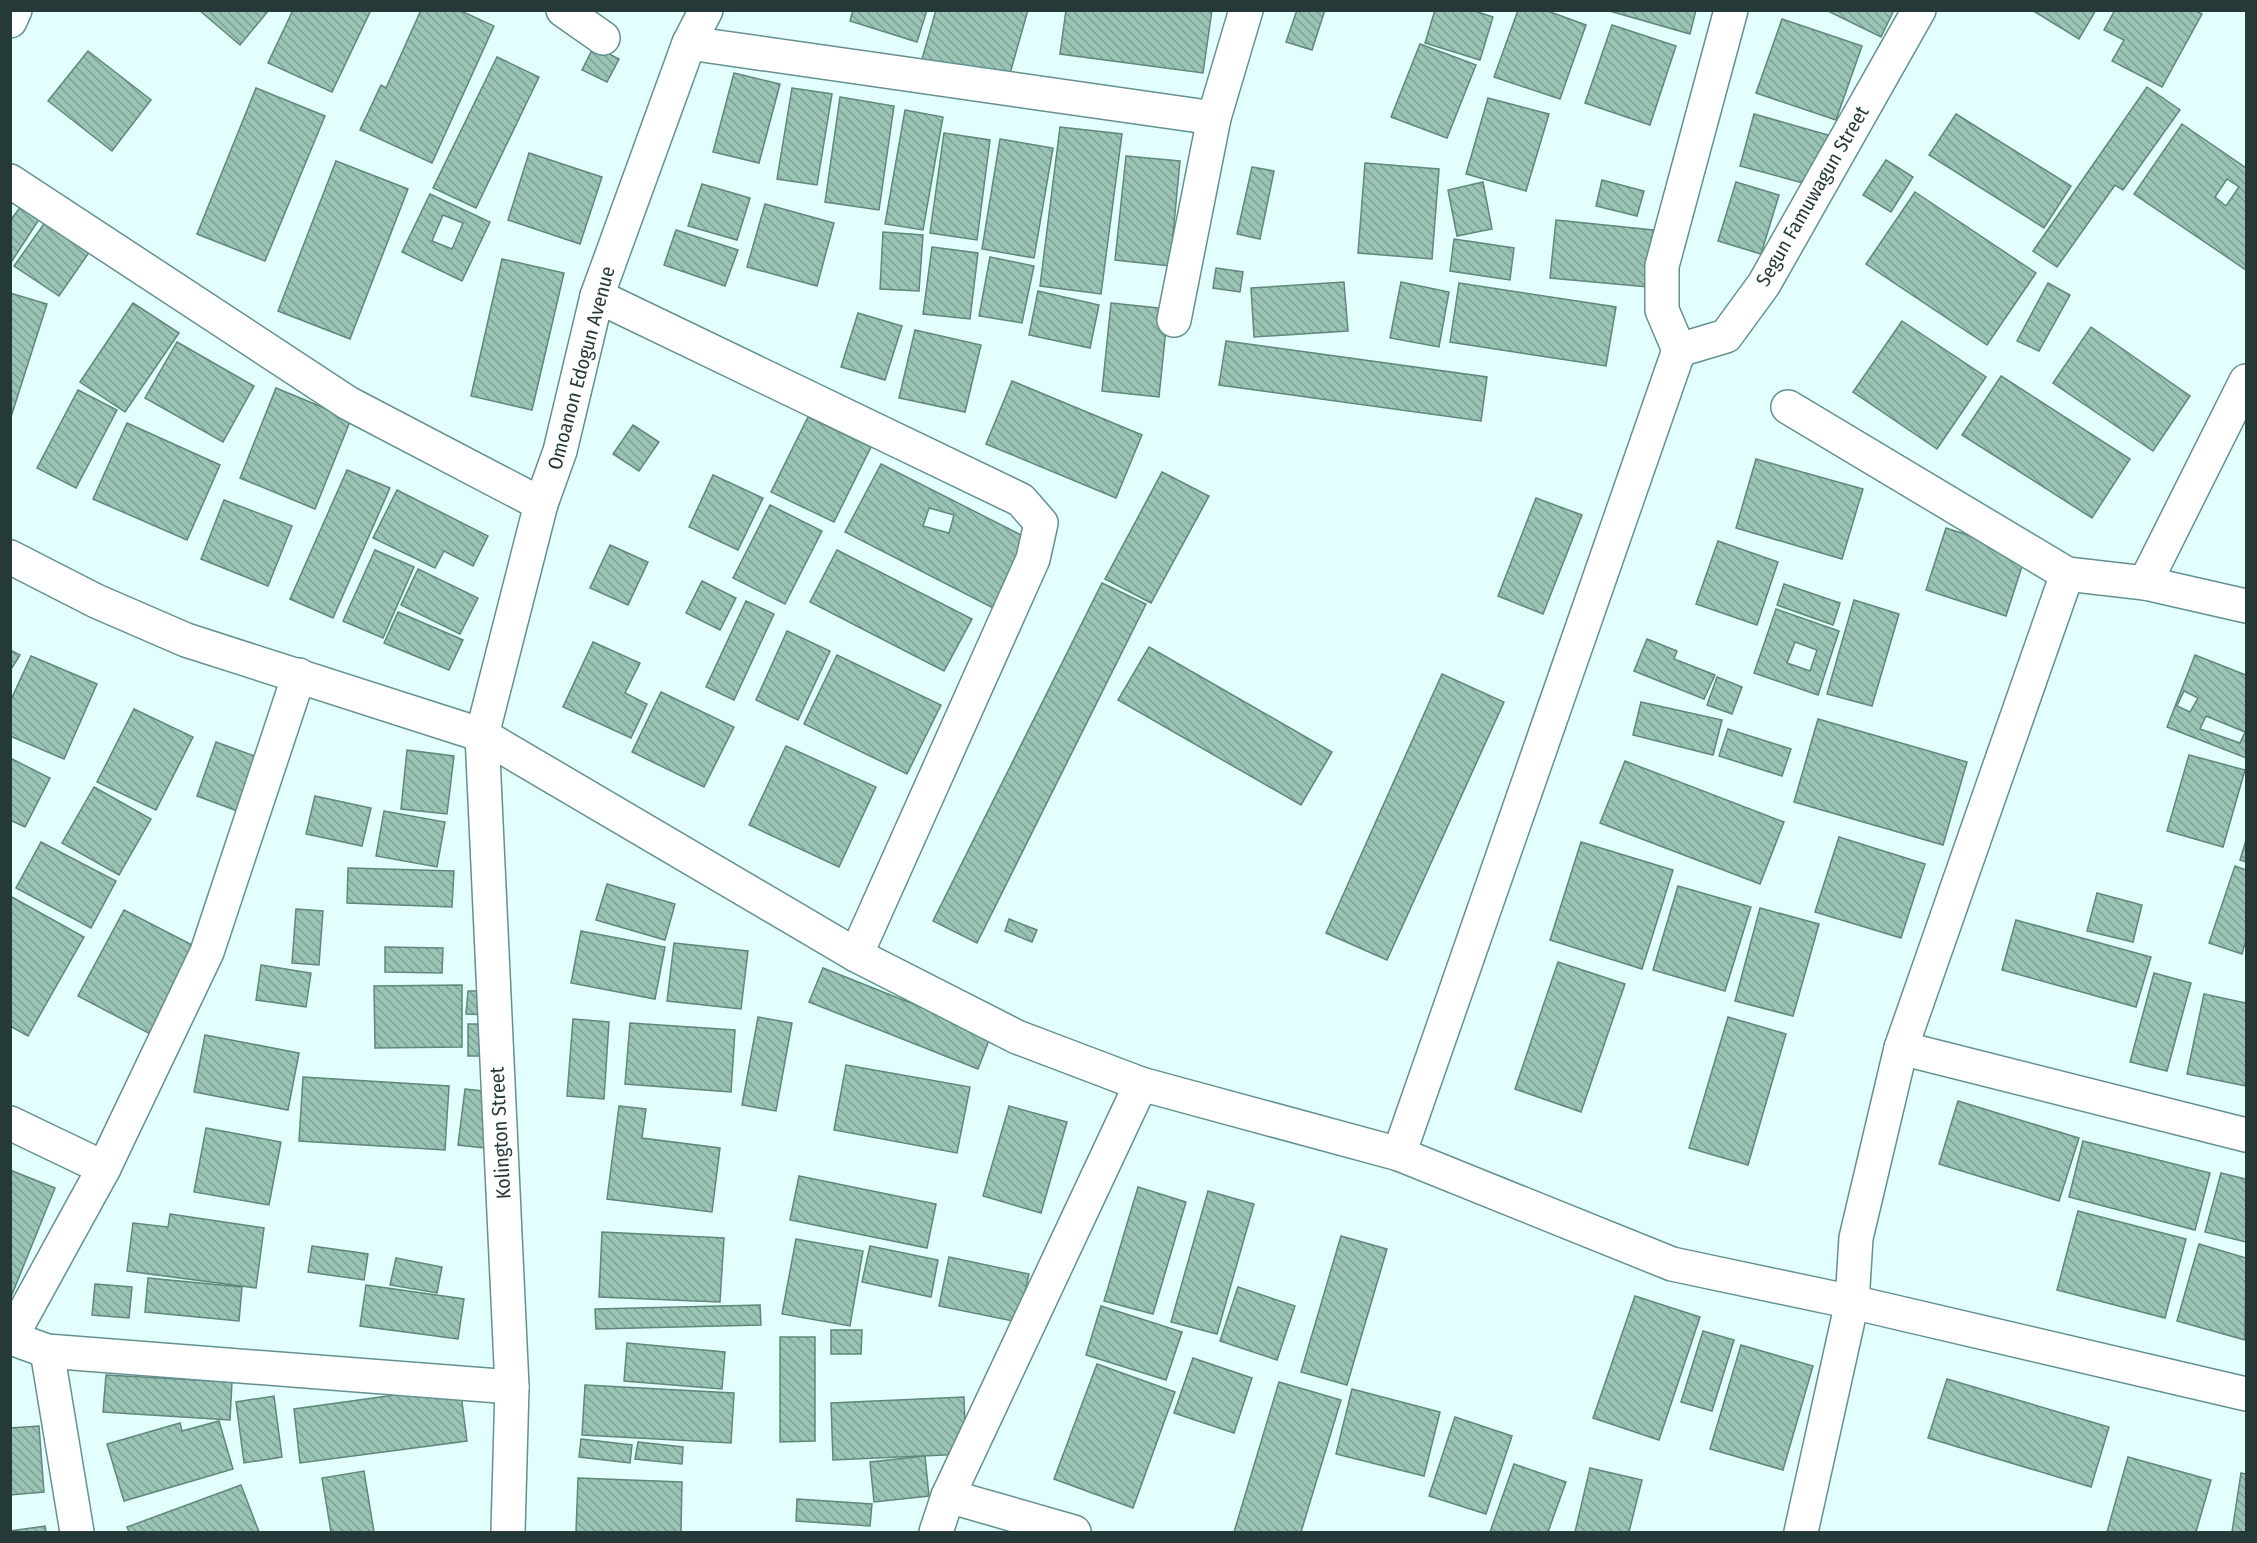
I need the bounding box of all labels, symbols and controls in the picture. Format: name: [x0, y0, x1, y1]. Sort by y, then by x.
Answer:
street label: Segun Famuwagun Street: [1751, 101, 1874, 291]
street label: Omoanon Edogun Avenue: [542, 264, 620, 472]
street label: Kolington Street: [485, 1066, 515, 1200]

